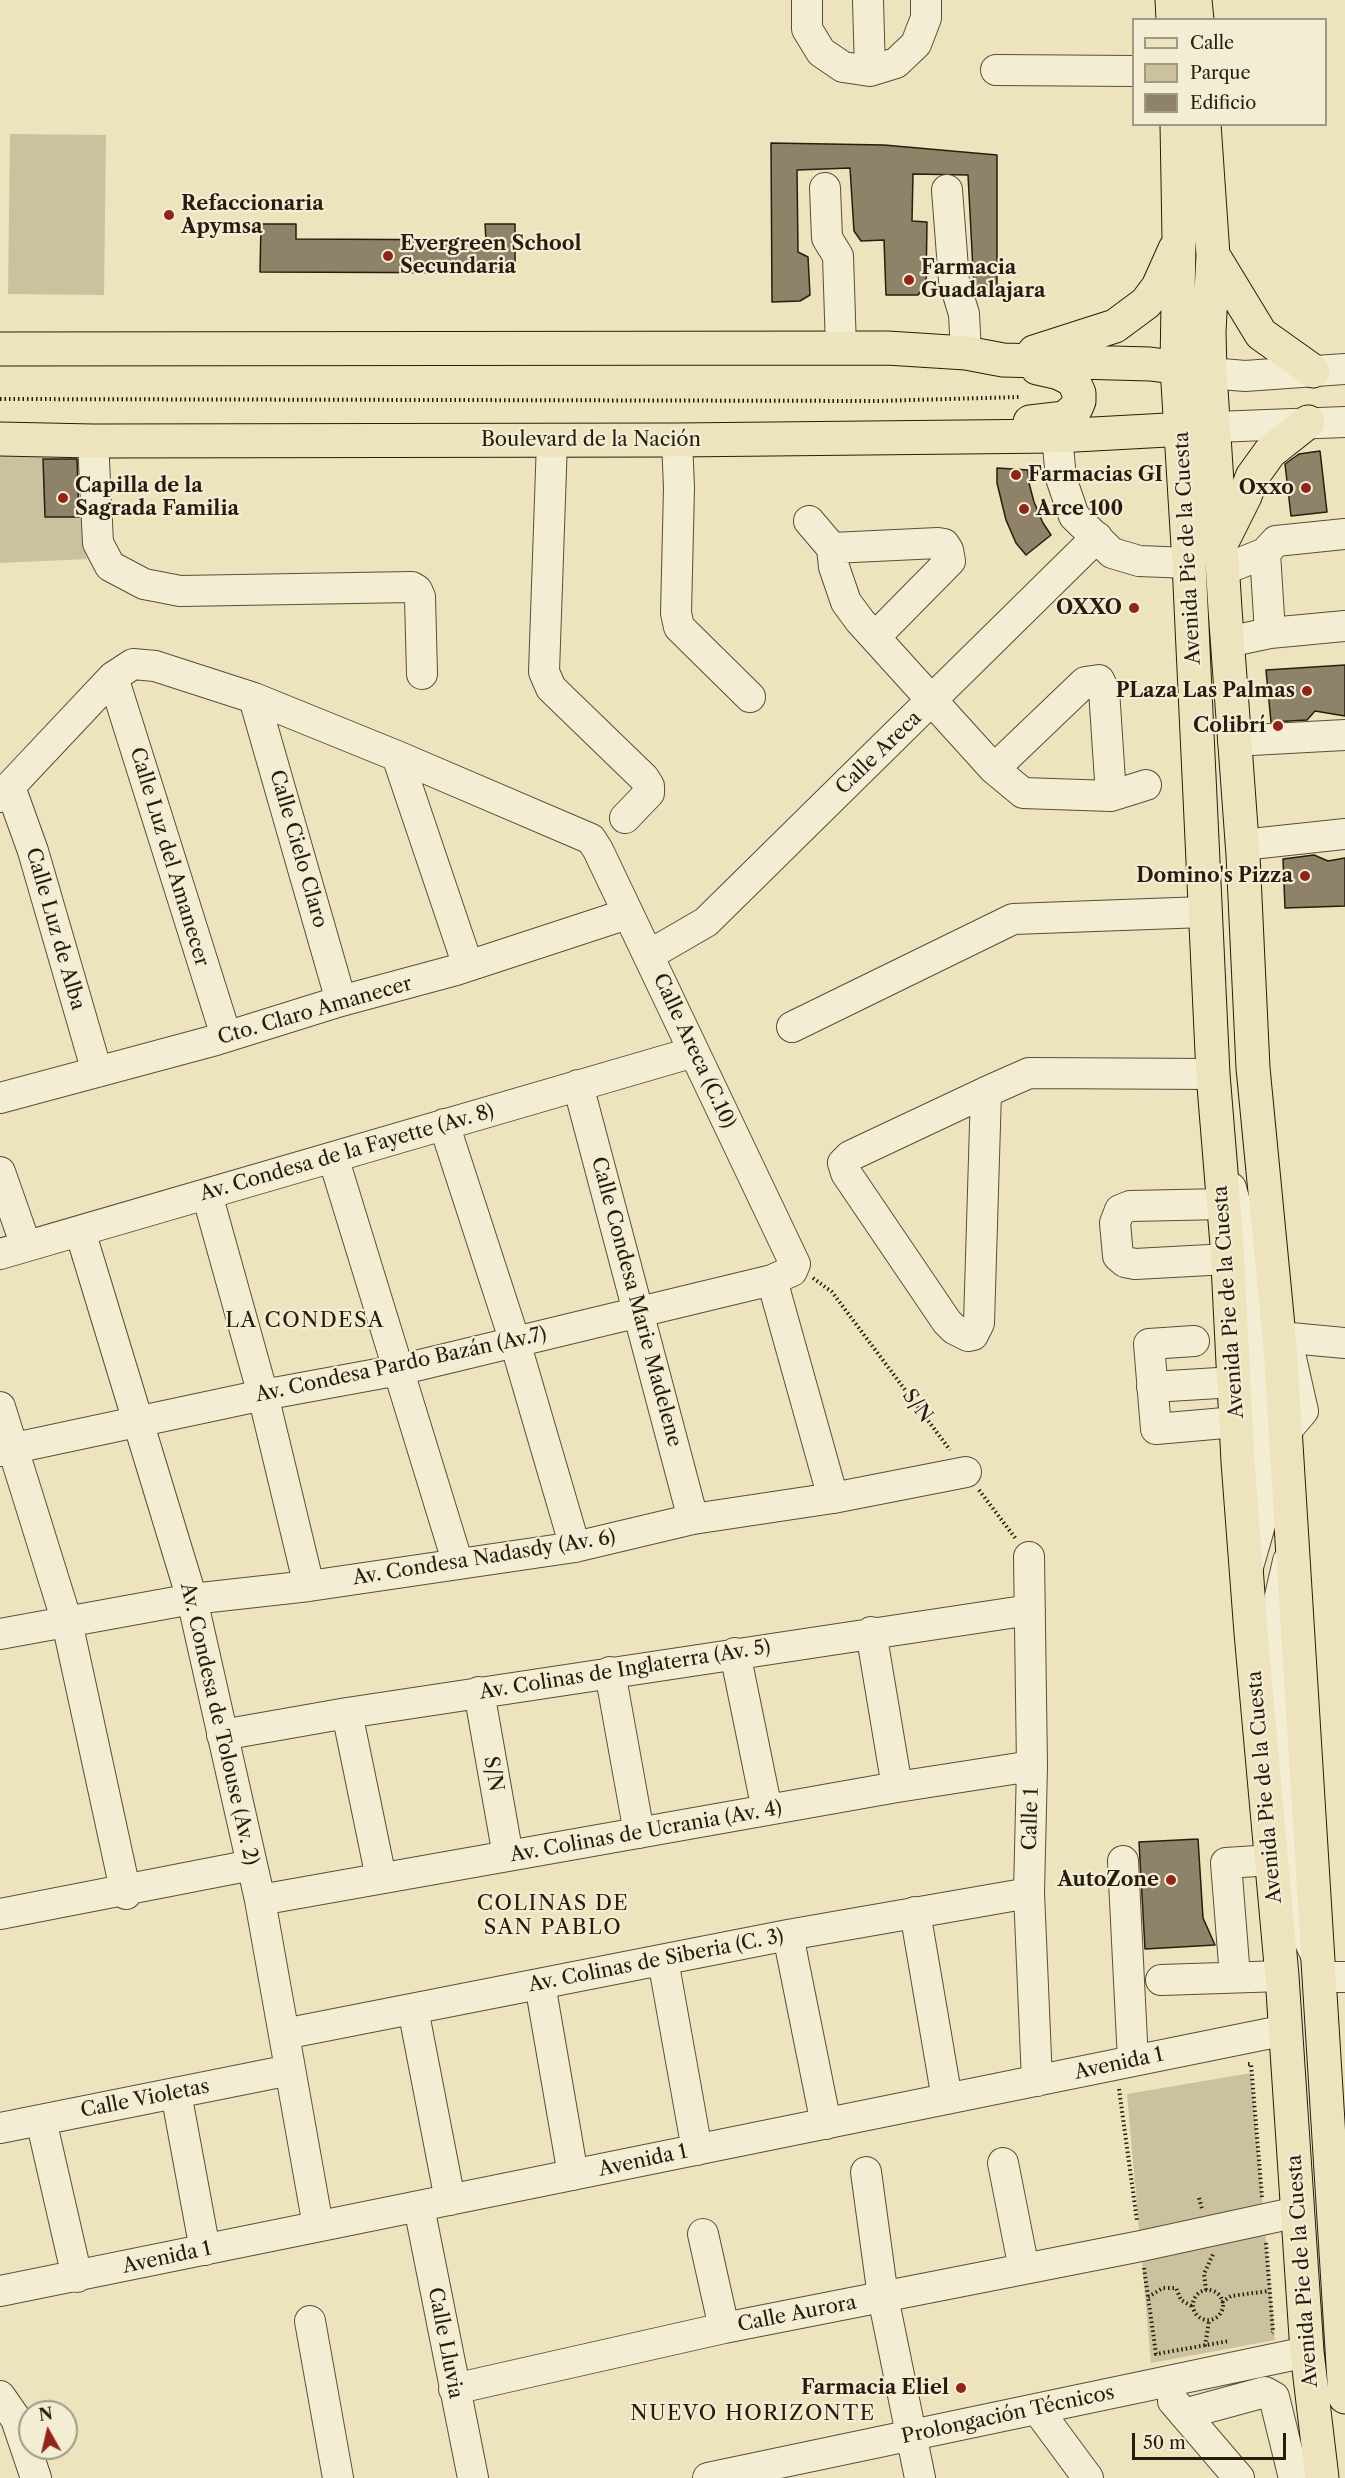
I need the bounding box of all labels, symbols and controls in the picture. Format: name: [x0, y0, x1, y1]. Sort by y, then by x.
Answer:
legend: [1132, 18, 1327, 126]
text: Calle: [1190, 32, 1234, 54]
text: Parque: [1190, 62, 1251, 84]
text: Edificio: [1190, 92, 1256, 114]
place label: Refaccionaria Apymsa: [181, 192, 324, 239]
marker: Refaccionaria Apymsa: [162, 208, 176, 222]
place label: Evergreen School Secundaria: [400, 232, 582, 279]
marker: Evergreen School Secundaria: [381, 249, 395, 263]
place label: Farmacia Guadalajara: [921, 256, 1046, 303]
marker: Farmacia Guadalajara: [902, 273, 916, 287]
street label: Boulevard de la Nación: [481, 428, 701, 452]
street label: Avenida Pie de la Cuesta: [1170, 431, 1206, 665]
place label: Farmacias GI: [1028, 463, 1163, 487]
marker: Farmacias GI: [1009, 468, 1023, 482]
place label: Capilla de la Sagrada Familia: [75, 474, 239, 521]
place label: Oxxo: [1239, 476, 1294, 500]
marker: Oxxo: [1299, 481, 1313, 495]
marker: Capilla de la Sagrada Familia: [56, 491, 70, 505]
place label: Arce 100: [1036, 497, 1123, 521]
marker: Arce 100: [1017, 502, 1031, 516]
place label: OXXO: [1056, 596, 1122, 620]
marker: OXXO: [1127, 601, 1141, 615]
place label: PLaza Las Palmas: [1116, 679, 1295, 703]
marker: PLaza Las Palmas: [1300, 684, 1314, 698]
street label: Calle Areca: [831, 706, 927, 800]
place label: Colibrí: [1193, 714, 1266, 738]
marker: Colibrí: [1271, 719, 1285, 733]
street label: Calle Luz del Amanecer: [124, 745, 214, 969]
street label: Calle Cielo Claro: [264, 767, 332, 931]
street label: Calle Luz de Alba: [20, 845, 90, 1013]
place label: Domino's Pizza: [1136, 864, 1293, 888]
marker: Domino's Pizza: [1298, 869, 1312, 883]
street label: Calle Areca (C.10): [648, 970, 740, 1132]
street label: Cto. Claro Amanecer: [215, 972, 415, 1050]
street label: Av. Condesa de la Fayette (Av. 8): [197, 1099, 497, 1207]
street label: Calle Condesa Marie Madelene: [586, 1154, 686, 1450]
street label: Avenida Pie de la Cuesta: [1209, 1185, 1249, 1419]
district label: LA CONDESA: [225, 1308, 385, 1334]
street label: Av. Condesa Pardo Bazán (Av.7): [253, 1322, 549, 1408]
street label: S/N: [897, 1385, 937, 1427]
street label: Av. Condesa Nadasdy (Av. 6): [351, 1525, 617, 1591]
street label: Av. Condesa de Tolouse (Av. 2): [175, 1580, 263, 1868]
street label: Av. Colinas de Inglaterra (Av. 5): [478, 1635, 772, 1705]
street label: Avenida Pie de la Cuesta: [1243, 1670, 1287, 1904]
street label: S/N: [478, 1754, 508, 1794]
street label: Calle 1: [1018, 1787, 1044, 1851]
street label: Av. Colinas de Ucrania (Av. 4): [508, 1796, 784, 1868]
place label: AutoZone: [1057, 1868, 1159, 1892]
marker: AutoZone: [1164, 1873, 1178, 1887]
district label: COLINAS DE SAN PABLO: [477, 1891, 629, 1941]
street label: Av. Colinas de Siberia (C. 3): [526, 1924, 786, 1998]
street label: Avenida 1: [1072, 2043, 1166, 2085]
street label: Calle Violetas: [79, 2075, 211, 2123]
street label: Avenida 1: [596, 2140, 690, 2182]
street label: Avenida Pie de la Cuesta: [1283, 2154, 1323, 2388]
street label: Avenida 1: [120, 2237, 214, 2279]
street label: Calle Lluvia: [422, 2285, 468, 2401]
street label: Calle Aurora: [736, 2291, 858, 2337]
place label: Farmacia Eliel: [801, 2376, 949, 2400]
street label: Prolongación Técnicos: [899, 2381, 1117, 2449]
marker: Farmacia Eliel: [954, 2381, 968, 2395]
north arrow: [18, 2400, 78, 2460]
district label: NUEVO HORIZONTE: [630, 2401, 876, 2427]
text: N: [37, 2403, 54, 2425]
scale bar: [1135, 2421, 1290, 2459]
text: 50 m: [1143, 2432, 1186, 2454]

